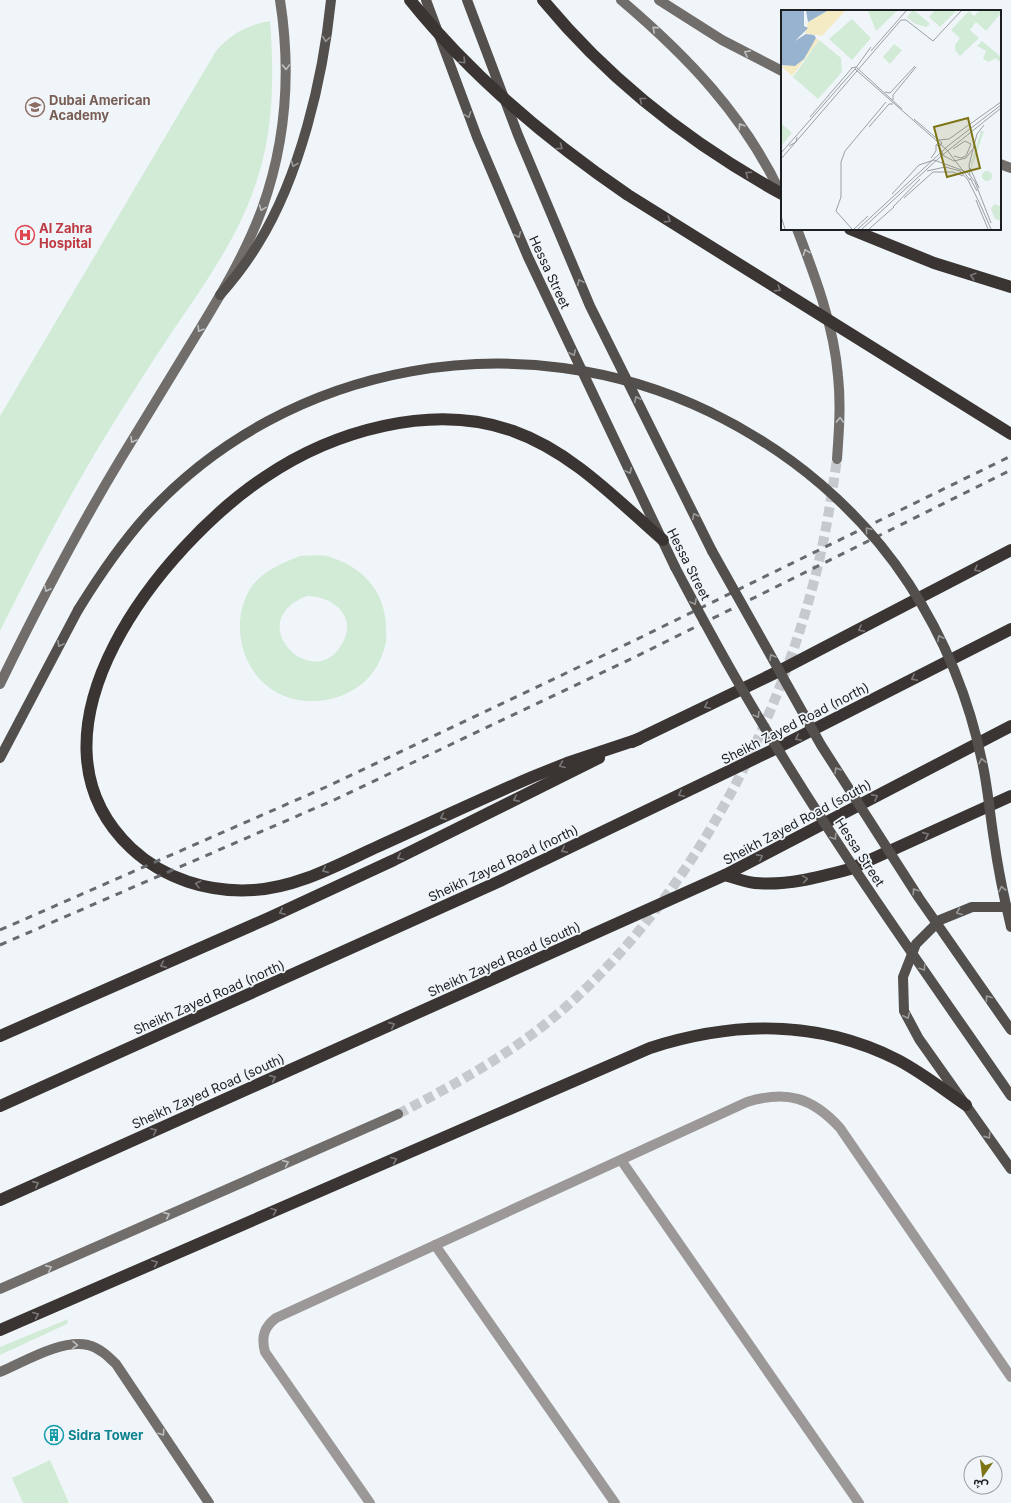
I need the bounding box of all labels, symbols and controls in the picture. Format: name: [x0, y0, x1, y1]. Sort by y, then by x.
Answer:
inset map: [781, 10, 1001, 230]
one-way arrow: [653, 26, 660, 33]
one-way arrow: [322, 36, 331, 42]
one-way arrow: [744, 51, 751, 58]
one-way arrow: [458, 56, 466, 64]
one-way arrow: [282, 64, 290, 70]
place label: Dubai American Academy: [49, 92, 151, 123]
school or university icon: Dubai American Academy: [24, 96, 46, 118]
one-way arrow: [639, 98, 646, 105]
one-way arrow: [464, 112, 472, 119]
one-way arrow: [739, 124, 746, 131]
one-way arrow: [556, 142, 563, 149]
one-way arrow: [290, 161, 298, 168]
one-way arrow: [746, 172, 753, 179]
one-way arrow: [258, 204, 267, 211]
one-way arrow: [664, 215, 671, 223]
place label: Al Zahra Hospital: [39, 220, 92, 251]
hospital icon: Al Zahra Hospital: [14, 224, 36, 246]
one-way arrow: [514, 232, 522, 239]
street label: Hessa Street: [526, 233, 574, 311]
one-way arrow: [803, 249, 811, 256]
one-way arrow: [970, 272, 977, 281]
one-way arrow: [577, 279, 585, 287]
one-way arrow: [774, 284, 781, 292]
one-way arrow: [197, 325, 204, 332]
one-way arrow: [568, 349, 576, 357]
one-way arrow: [634, 396, 642, 404]
one-way arrow: [835, 417, 844, 423]
one-way arrow: [130, 436, 137, 443]
one-way arrow: [624, 466, 632, 474]
one-way arrow: [692, 512, 700, 520]
street label: Hessa Street: [664, 525, 714, 603]
one-way arrow: [865, 528, 872, 535]
one-way arrow: [973, 564, 981, 571]
one-way arrow: [44, 585, 52, 592]
one-way arrow: [689, 598, 696, 605]
one-way arrow: [858, 624, 866, 632]
one-way arrow: [937, 635, 944, 642]
one-way arrow: [57, 640, 65, 647]
one-way arrow: [769, 654, 777, 661]
one-way arrow: [911, 674, 918, 681]
street label: Sheikh Zayed Road (north): [718, 679, 872, 767]
one-way arrow: [704, 701, 712, 709]
one-way arrow: [753, 711, 760, 718]
one-way arrow: [795, 733, 802, 740]
one-way arrow: [978, 758, 986, 764]
one-way arrow: [559, 760, 566, 768]
one-way arrow: [834, 767, 842, 774]
street label: Sheikh Zayed Road (south): [720, 776, 874, 868]
one-way arrow: [678, 789, 686, 797]
one-way arrow: [871, 794, 878, 802]
one-way arrow: [513, 795, 520, 802]
one-way arrow: [440, 812, 448, 820]
street label: Hessa Street: [832, 815, 888, 889]
street label: Sheikh Zayed Road (north): [425, 821, 581, 905]
one-way arrow: [922, 832, 930, 840]
one-way arrow: [829, 833, 837, 840]
one-way arrow: [561, 845, 568, 853]
one-way arrow: [396, 852, 404, 860]
one-way arrow: [755, 854, 763, 862]
one-way arrow: [321, 866, 328, 874]
one-way arrow: [802, 875, 808, 884]
one-way arrow: [195, 881, 202, 889]
one-way arrow: [999, 886, 1007, 892]
one-way arrow: [912, 888, 919, 895]
one-way arrow: [279, 907, 286, 915]
one-way arrow: [956, 907, 964, 915]
street label: Sheikh Zayed Road (south): [425, 918, 583, 1000]
street label: Sheikh Zayed Road (north): [131, 956, 287, 1038]
one-way arrow: [160, 960, 168, 968]
one-way arrow: [918, 964, 926, 971]
one-way arrow: [985, 995, 993, 1002]
one-way arrow: [902, 1012, 910, 1019]
one-way arrow: [388, 1021, 395, 1029]
street label: Sheikh Zayed Road (south): [129, 1050, 287, 1132]
one-way arrow: [269, 1075, 276, 1083]
one-way arrow: [150, 1128, 158, 1136]
one-way arrow: [983, 1132, 990, 1139]
one-way arrow: [390, 1156, 397, 1164]
one-way arrow: [282, 1160, 290, 1168]
one-way arrow: [31, 1181, 39, 1189]
one-way arrow: [271, 1208, 278, 1216]
one-way arrow: [164, 1212, 171, 1220]
one-way arrow: [151, 1260, 158, 1268]
one-way arrow: [44, 1265, 52, 1273]
one-way arrow: [31, 1312, 39, 1320]
one-way arrow: [72, 1341, 78, 1349]
building icon: Sidra Tower: [43, 1424, 65, 1446]
place label: Sidra Tower: [68, 1427, 144, 1443]
one-way arrow: [157, 1429, 165, 1436]
north arrow: [963, 1455, 1003, 1495]
text: ش: [972, 1476, 990, 1493]

